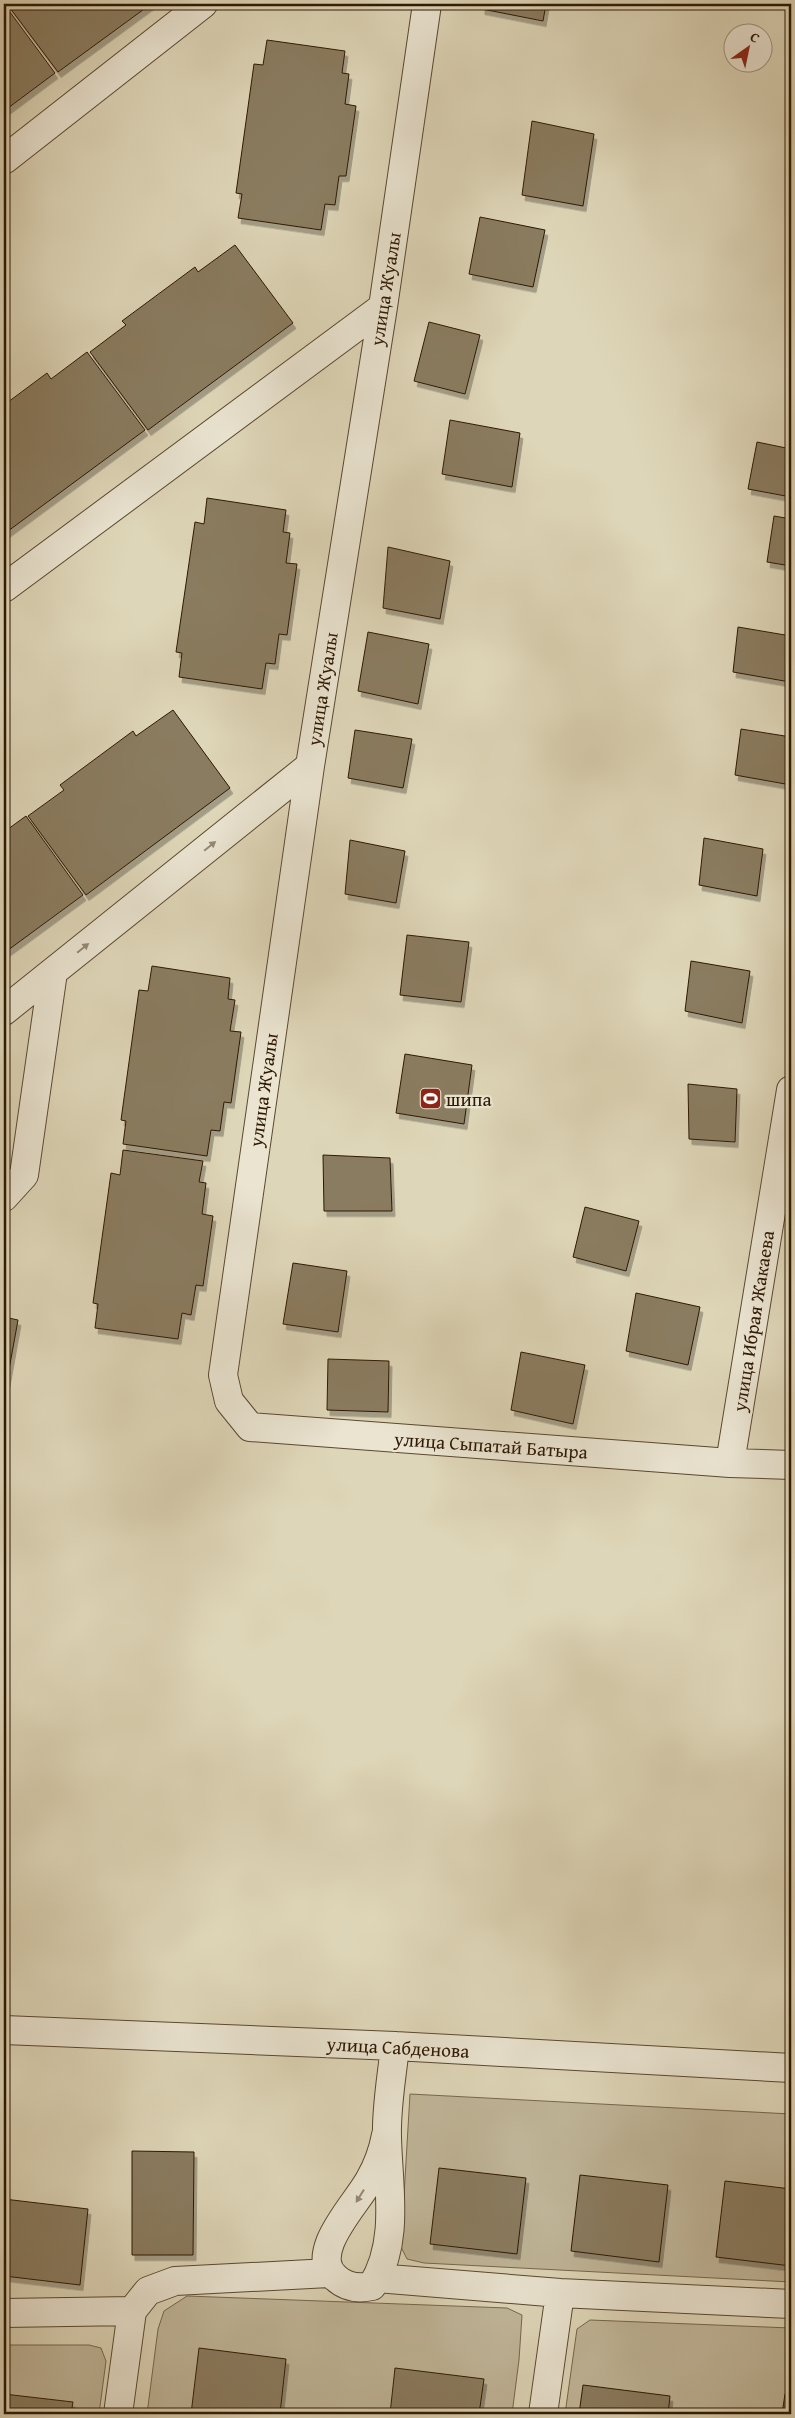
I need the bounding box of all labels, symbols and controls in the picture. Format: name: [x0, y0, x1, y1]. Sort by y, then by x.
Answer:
north arrow: [722, 22, 772, 72]
text: С: [746, 27, 764, 48]
street label: улица Жуалы: [362, 230, 408, 349]
street label: улица Жуалы: [299, 630, 345, 749]
one-way arrow: [203, 841, 216, 852]
one-way arrow: [76, 942, 89, 953]
street label: улица Жуалы: [241, 1031, 285, 1150]
place label: шипа: [446, 1085, 491, 1113]
sports icon: шипа: [418, 1087, 442, 1111]
street label: улица Ибрая Жакаева: [725, 1228, 781, 1415]
street label: улица Сыпатай Батыра: [392, 1424, 589, 1466]
street label: улица Сабденова: [325, 2029, 470, 2065]
one-way arrow: [355, 2189, 364, 2202]

